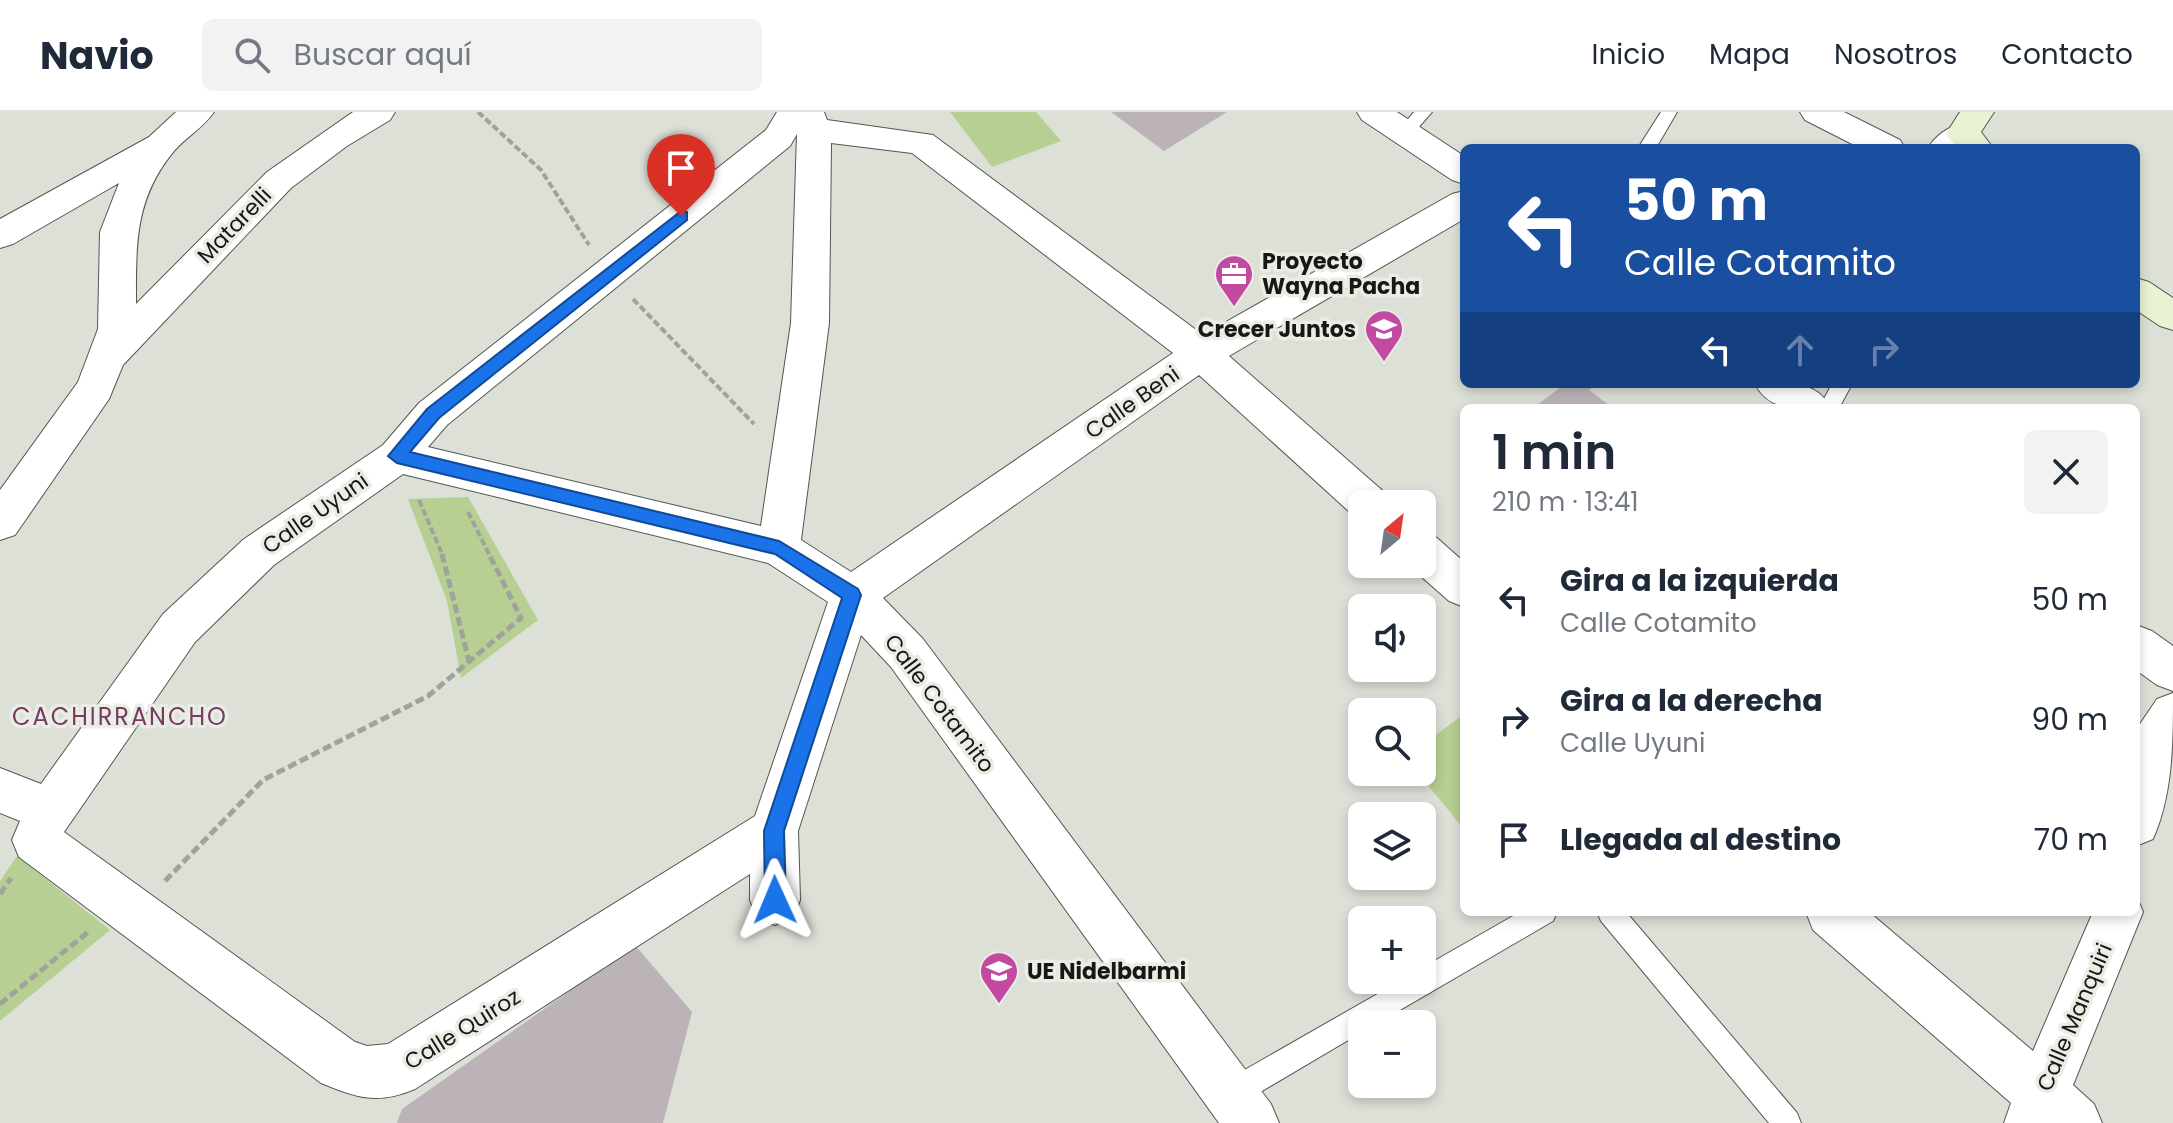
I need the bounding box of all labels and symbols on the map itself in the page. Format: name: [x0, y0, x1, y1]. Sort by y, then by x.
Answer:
pin: [647, 134, 715, 216]
street label: Matarelli: [190, 180, 278, 270]
place label: Proyecto Wayna Pacha: [1262, 246, 1420, 302]
office icon: Proyecto Wayna Pacha: [1213, 253, 1255, 308]
school or university icon: Crecer Juntos: [1363, 308, 1405, 363]
place label: Crecer Juntos: [1198, 314, 1356, 345]
street label: Calle Beni: [1079, 359, 1186, 446]
street label: Calle Uyuni: [256, 465, 375, 561]
north arrow: [1348, 490, 1436, 578]
street label: Calle Cotamito: [877, 628, 1002, 779]
district label: CACHIRRANCHO: [12, 700, 228, 733]
position arrow: [733, 858, 817, 942]
street label: Calle Manquiri: [2029, 938, 2120, 1096]
school or university icon: UE Nidelbarmi: [978, 950, 1020, 1005]
place label: UE Nidelbarmi: [1027, 956, 1186, 987]
street label: Calle Quiroz: [398, 981, 526, 1077]

